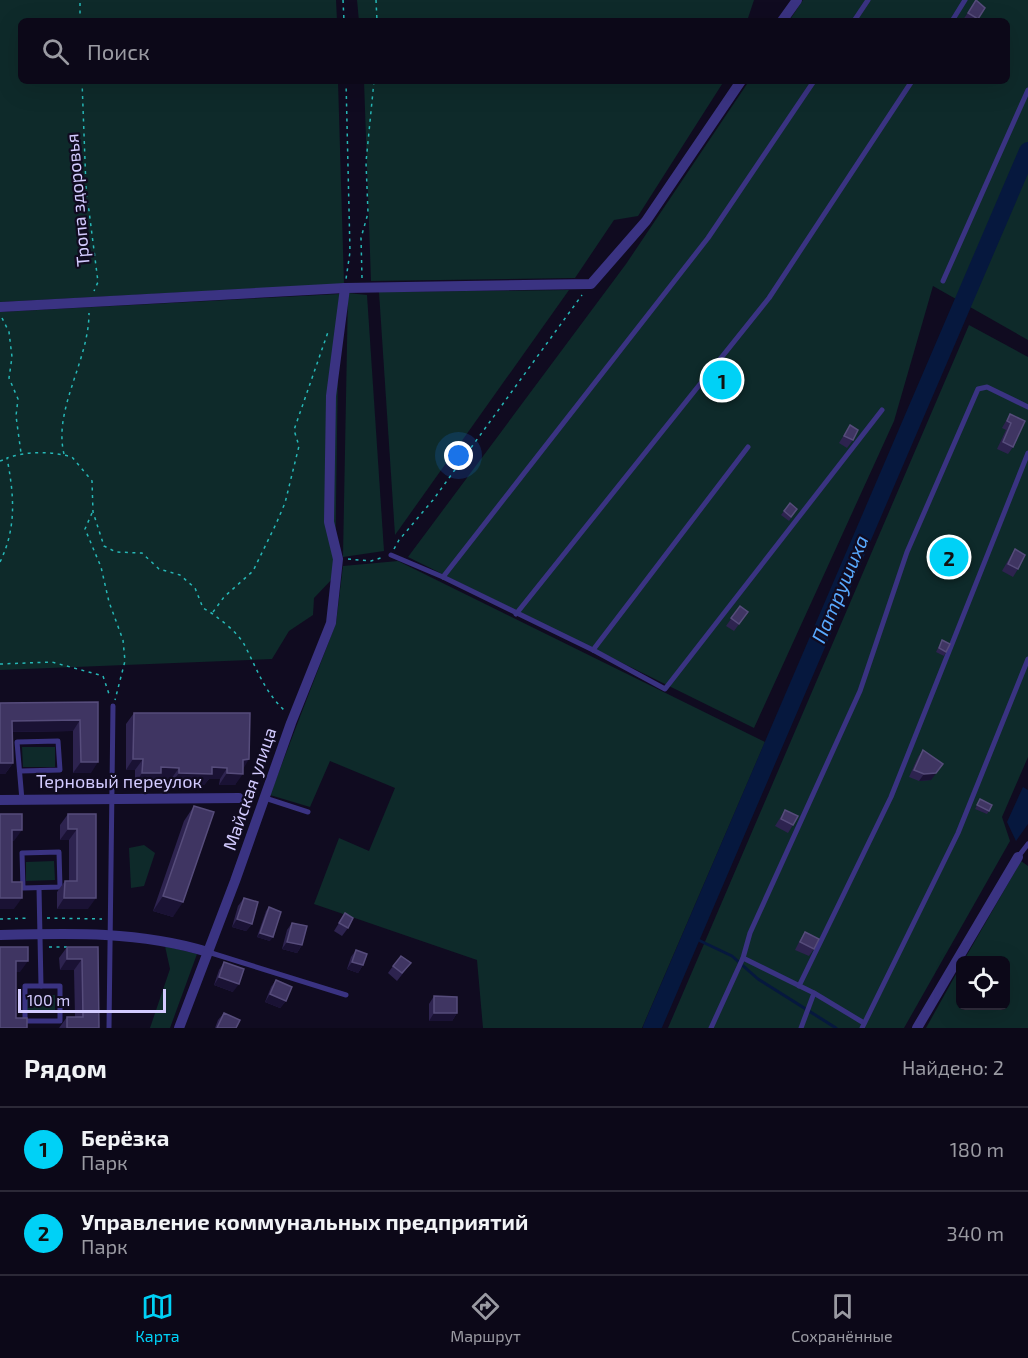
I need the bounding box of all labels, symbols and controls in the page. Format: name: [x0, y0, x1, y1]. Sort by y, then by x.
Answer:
search box: [18, 18, 1010, 84]
icon: search: [39, 35, 72, 68]
text: Поиск: [87, 38, 150, 64]
street label: Тропа здоровья: [60, 133, 94, 267]
pin: 1: [702, 358, 742, 403]
your location: [444, 441, 473, 470]
water label: Патрушиха: [806, 531, 873, 646]
pin: 2: [930, 534, 968, 580]
street label: Майская улица: [218, 724, 280, 853]
street label: Терновый переулок: [36, 770, 202, 792]
map controls: [956, 956, 1010, 1010]
button: locate: [956, 956, 1010, 1010]
scale bar: [18, 986, 166, 1014]
text: 100 m: [27, 990, 70, 1009]
text: Рядом: [24, 1052, 107, 1083]
text: Найдено: 2: [902, 1055, 1004, 1079]
text: Берёзка: [81, 1124, 169, 1150]
text: 1: [39, 1137, 48, 1161]
text: 180 m: [950, 1137, 1004, 1161]
text: Парк: [81, 1150, 128, 1174]
text: Управление коммунальных предприятий: [81, 1208, 528, 1234]
text: 2: [38, 1221, 49, 1245]
text: 340 m: [947, 1221, 1004, 1245]
text: Парк: [81, 1234, 128, 1258]
tab: Карта: [135, 1290, 180, 1345]
tab: Маршрут: [450, 1290, 521, 1345]
tab: Сохранённые: [791, 1290, 893, 1345]

